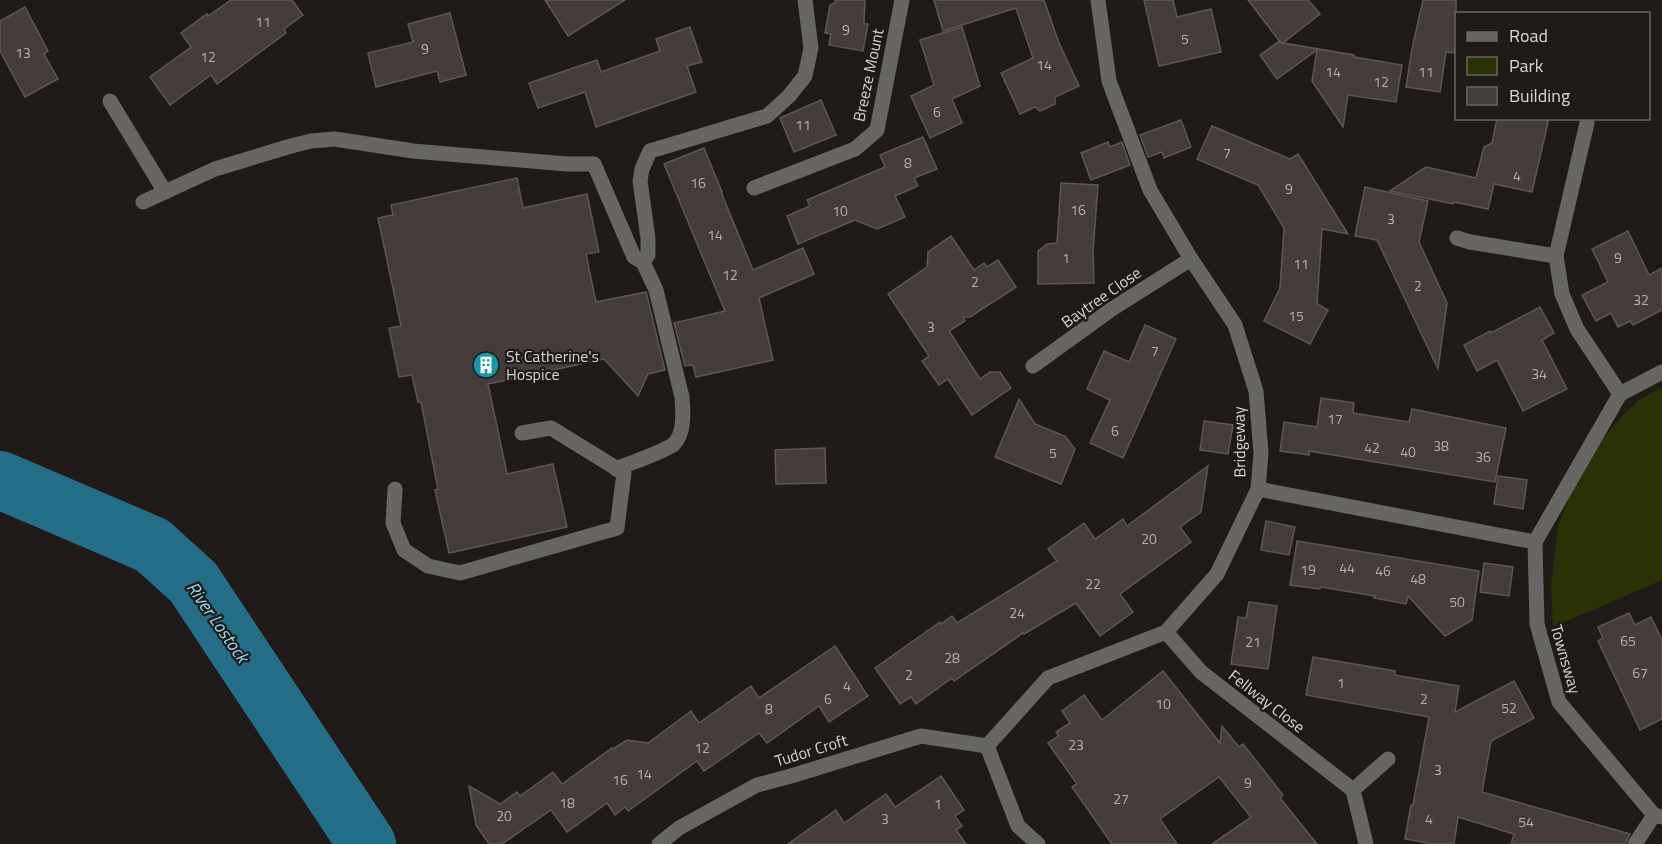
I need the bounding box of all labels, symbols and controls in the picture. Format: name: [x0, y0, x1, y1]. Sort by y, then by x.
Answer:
house number: 11: [255, 11, 271, 32]
legend: [1455, 12, 1650, 120]
house number: 9: [842, 19, 850, 40]
text: Road: [1509, 22, 1548, 49]
street label: Breeze Mount: [846, 26, 890, 124]
house number: 5: [1181, 28, 1189, 49]
house number: 9: [421, 38, 429, 59]
house number: 13: [15, 42, 31, 63]
house number: 12: [200, 46, 216, 67]
text: Park: [1509, 52, 1544, 79]
house number: 14: [1036, 54, 1052, 75]
house number: 14: [1325, 61, 1341, 82]
house number: 11: [1418, 61, 1434, 82]
house number: 12: [1373, 71, 1389, 92]
text: Building: [1509, 82, 1570, 109]
house number: 6: [933, 101, 941, 122]
house number: 11: [795, 114, 811, 135]
house number: 7: [1223, 142, 1231, 163]
house number: 8: [904, 152, 912, 173]
house number: 4: [1513, 165, 1521, 186]
house number: 16: [690, 172, 706, 193]
house number: 9: [1285, 178, 1293, 199]
house number: 16: [1070, 199, 1086, 220]
house number: 10: [832, 200, 848, 221]
house number: 3: [1387, 208, 1395, 229]
house number: 14: [707, 224, 723, 245]
house number: 1: [1062, 247, 1070, 268]
house number: 9: [1614, 247, 1622, 268]
house number: 11: [1293, 253, 1309, 274]
street label: Baytree Close: [1056, 261, 1146, 333]
house number: 12: [722, 264, 738, 285]
house number: 2: [971, 271, 979, 292]
house number: 2: [1414, 275, 1422, 296]
house number: 32: [1633, 289, 1649, 310]
house number: 15: [1288, 305, 1304, 326]
house number: 3: [927, 316, 935, 337]
house number: 7: [1151, 340, 1159, 361]
place label: St Catherine's Hospice: [506, 344, 599, 386]
building icon: St Catherine's Hospice: [471, 350, 501, 380]
house number: 34: [1531, 363, 1547, 384]
street label: Bridgeway: [1226, 406, 1252, 478]
house number: 17: [1327, 408, 1343, 429]
house number: 6: [1111, 420, 1119, 441]
house number: 38: [1433, 435, 1449, 456]
house number: 42: [1364, 437, 1380, 458]
house number: 40: [1400, 441, 1416, 462]
house number: 5: [1049, 442, 1057, 463]
house number: 36: [1475, 446, 1491, 467]
house number: 20: [1141, 528, 1157, 549]
house number: 44: [1339, 557, 1355, 578]
house number: 19: [1300, 559, 1316, 580]
house number: 46: [1375, 560, 1391, 581]
house number: 48: [1410, 568, 1426, 589]
house number: 22: [1085, 573, 1101, 594]
water label: River Lostock: [180, 576, 257, 670]
house number: 50: [1449, 591, 1465, 612]
house number: 24: [1009, 602, 1025, 623]
street label: Townsway: [1545, 621, 1587, 697]
house number: 65: [1620, 630, 1636, 651]
house number: 21: [1245, 631, 1261, 652]
house number: 28: [944, 647, 960, 668]
house number: 67: [1632, 662, 1648, 683]
street label: Fellway Close: [1224, 663, 1310, 739]
house number: 2: [905, 664, 913, 685]
house number: 1: [1337, 672, 1345, 693]
house number: 4: [843, 675, 851, 696]
house number: 6: [824, 688, 832, 709]
house number: 2: [1420, 688, 1428, 709]
house number: 10: [1155, 693, 1171, 714]
house number: 52: [1501, 697, 1517, 718]
house number: 8: [765, 698, 773, 719]
street label: Tudor Croft: [772, 727, 851, 772]
house number: 23: [1068, 734, 1084, 755]
house number: 12: [694, 737, 710, 758]
house number: 3: [1434, 759, 1442, 780]
house number: 14: [636, 763, 652, 784]
house number: 16: [612, 769, 628, 790]
house number: 9: [1244, 772, 1252, 793]
house number: 27: [1113, 788, 1129, 809]
house number: 18: [559, 792, 575, 813]
house number: 1: [934, 793, 942, 814]
house number: 20: [496, 805, 512, 826]
house number: 3: [881, 808, 889, 829]
house number: 4: [1425, 808, 1433, 829]
house number: 54: [1518, 811, 1534, 832]

